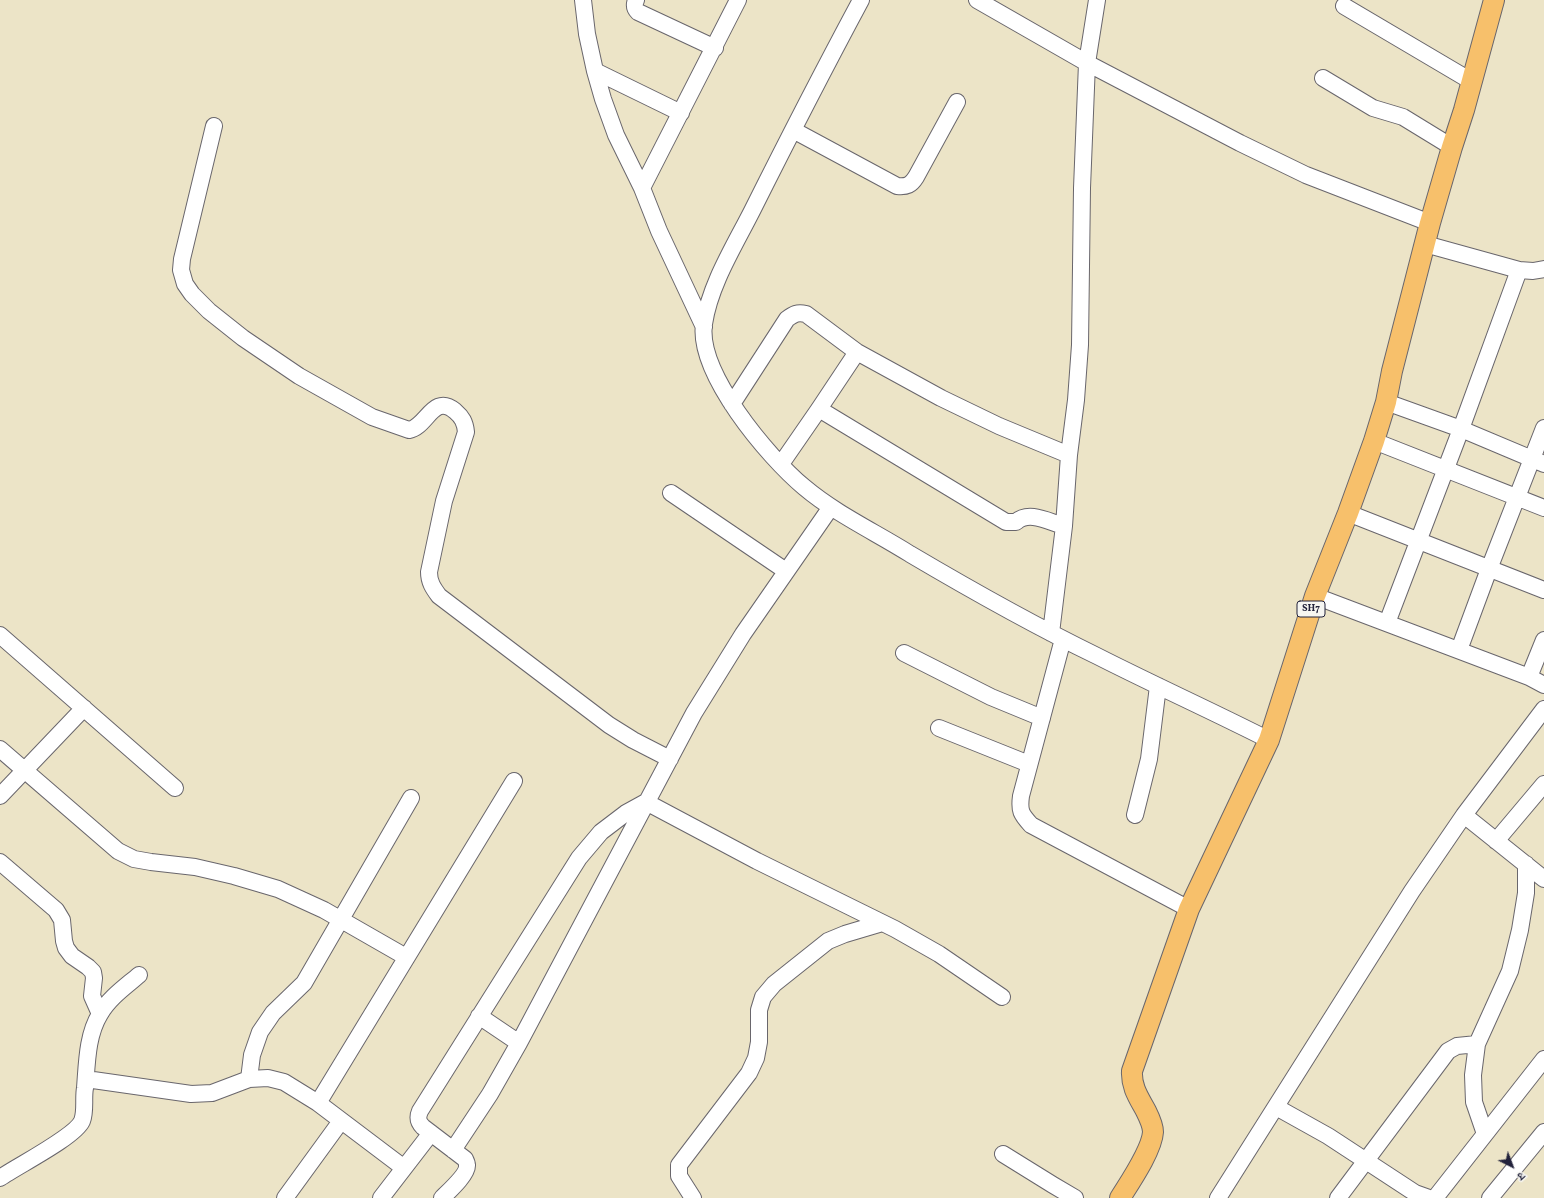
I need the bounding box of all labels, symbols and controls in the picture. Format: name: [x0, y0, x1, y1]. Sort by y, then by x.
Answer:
road number: SH7: [1297, 601, 1325, 617]
north arrow: [1492, 1146, 1532, 1186]
text: उ: [1513, 1168, 1527, 1183]

